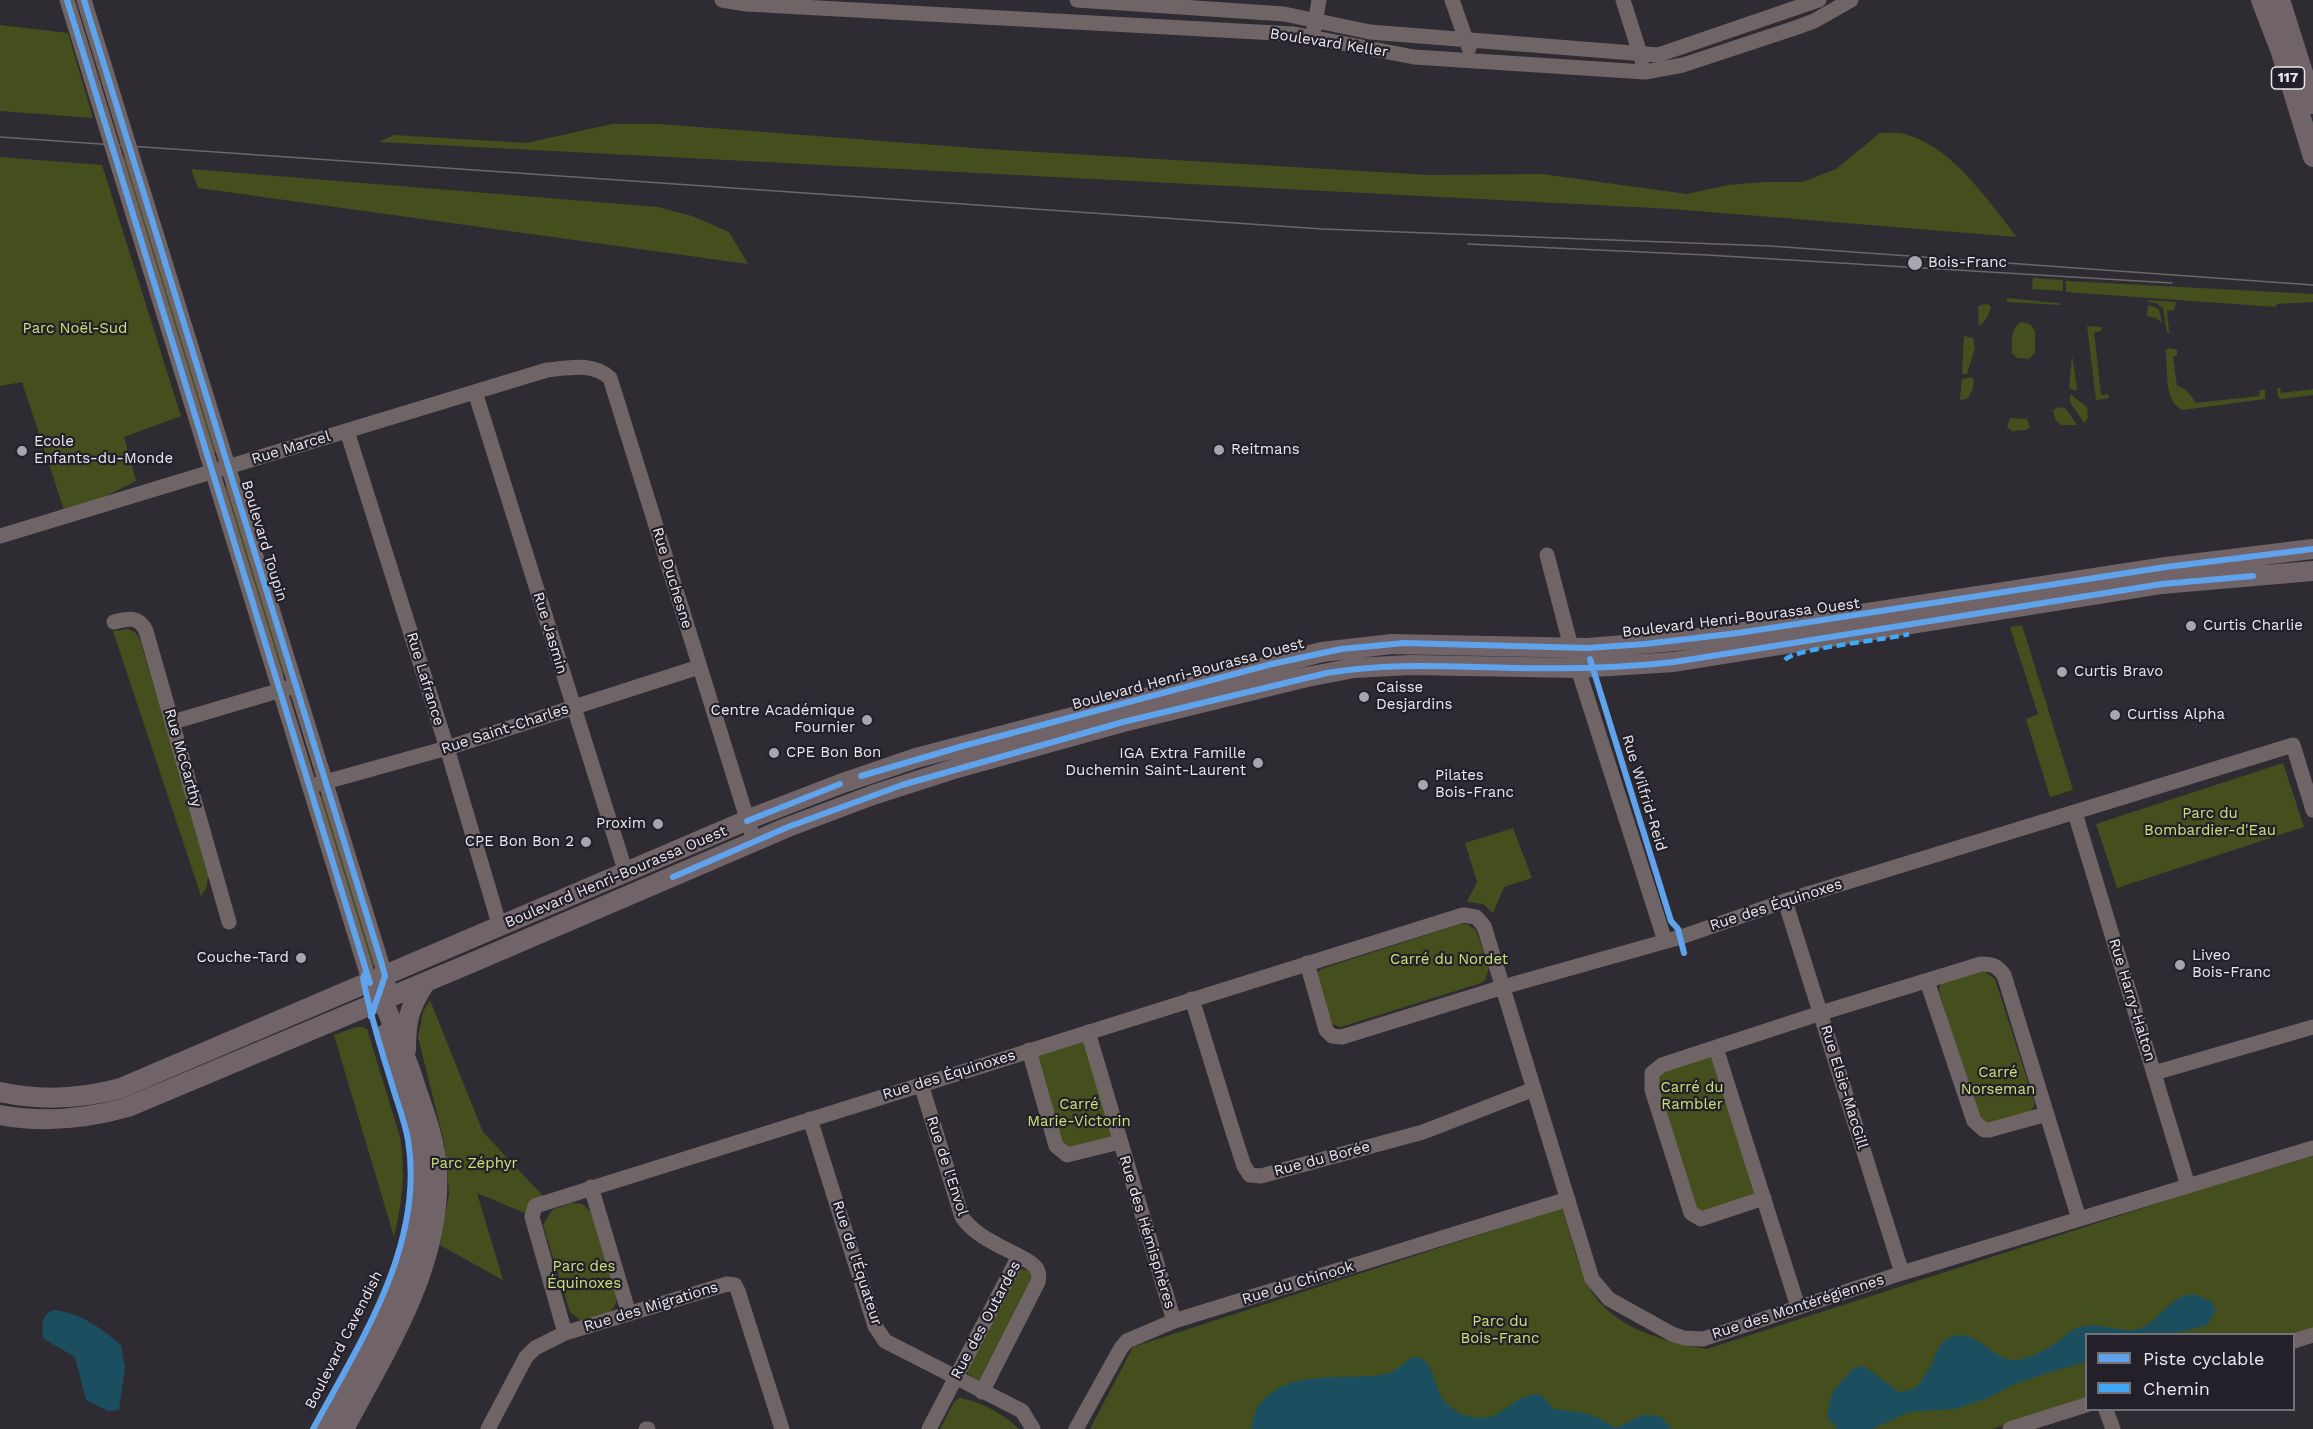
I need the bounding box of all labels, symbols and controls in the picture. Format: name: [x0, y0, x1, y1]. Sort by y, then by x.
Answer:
street label: Boulevard Keller: [1269, 25, 1389, 61]
road number: 117: [2272, 67, 2304, 89]
marker: Bois-Franc: [1906, 254, 1924, 272]
place label: Bois-Franc: [1928, 254, 2007, 272]
park label: Parc Noël-Sud: [22, 320, 128, 338]
street label: Rue Marcel: [249, 427, 333, 469]
place label: Ecole Enfants-du-Monde: [34, 433, 173, 468]
place label: Reitmans: [1231, 441, 1300, 459]
marker: Reitmans: [1212, 443, 1226, 457]
marker: Ecole Enfants-du-Monde: [15, 444, 29, 458]
street label: Boulevard Toupin: [237, 478, 291, 604]
street label: Rue Duchesne: [648, 525, 696, 631]
street label: Rue Jasmin: [529, 590, 571, 676]
street label: Boulevard Henri-Bourassa Ouest: [1621, 594, 1861, 642]
place label: Curtis Charlie: [2203, 617, 2303, 635]
marker: Curtis Charlie: [2184, 619, 2198, 633]
street label: Rue Lafrance: [402, 630, 448, 728]
street label: Boulevard Henri-Bourassa Ouest: [1070, 634, 1306, 714]
place label: Curtis Bravo: [2074, 663, 2163, 681]
marker: Curtis Bravo: [2055, 665, 2069, 679]
place label: Caisse Desjardins: [1376, 679, 1452, 714]
marker: Caisse Desjardins: [1357, 690, 1371, 704]
street label: Rue Saint-Charles: [439, 700, 571, 758]
place label: Centre Académique Fournier: [711, 702, 855, 737]
place label: Curtiss Alpha: [2127, 706, 2225, 724]
street label: Rue McCarthy: [160, 707, 206, 809]
marker: Curtiss Alpha: [2108, 708, 2122, 722]
marker: Centre Académique Fournier: [860, 713, 874, 727]
street label: Rue Wilfrid-Reid: [1618, 733, 1670, 853]
place label: CPE Bon Bon: [786, 744, 881, 762]
place label: IGA Extra Famille Duchemin Saint-Laurent: [1065, 745, 1246, 780]
marker: CPE Bon Bon: [767, 746, 781, 760]
marker: IGA Extra Famille Duchemin Saint-Laurent: [1251, 756, 1265, 770]
place label: Pilates Bois-Franc: [1435, 767, 1514, 802]
marker: Pilates Bois-Franc: [1416, 778, 1430, 792]
park label: Parc du Bombardier-d'Eau: [2144, 805, 2276, 840]
place label: Proxim: [596, 815, 646, 833]
marker: Proxim: [651, 817, 665, 831]
street label: Boulevard Henri-Bourassa Ouest: [502, 822, 730, 932]
place label: CPE Bon Bon 2: [465, 833, 574, 851]
marker: CPE Bon Bon 2: [579, 835, 593, 849]
street label: Rue des Équinoxes: [1708, 875, 1844, 935]
street label: Rue Harry-Halton: [2105, 936, 2159, 1064]
place label: Liveo Bois-Franc: [2192, 947, 2271, 982]
place label: Couche-Tard: [197, 949, 289, 967]
marker: Couche-Tard: [294, 951, 308, 965]
park label: Carré du Nordet: [1390, 951, 1508, 969]
marker: Liveo Bois-Franc: [2173, 958, 2187, 972]
street label: Rue Elsie-MacGill: [1817, 1023, 1871, 1151]
street label: Rue des Équinoxes: [880, 1046, 1018, 1104]
park label: Carré Norseman: [1961, 1064, 2035, 1099]
park label: Carré du Rambler: [1660, 1079, 1724, 1114]
park label: Carré Marie-Victorin: [1027, 1096, 1131, 1131]
street label: Rue de l'Envol: [922, 1114, 972, 1218]
street label: Rue du Borée: [1272, 1138, 1372, 1180]
street label: Rue des Hémisphères: [1115, 1153, 1179, 1311]
park label: Parc Zéphyr: [430, 1155, 518, 1173]
street label: Rue de l'Équateur: [828, 1198, 886, 1328]
street label: Rue du Chinook: [1240, 1257, 1356, 1309]
park label: Parc des Équinoxes: [547, 1258, 621, 1293]
street label: Rue des Outardes: [947, 1258, 1025, 1382]
street label: Boulevard Cavendish: [301, 1268, 387, 1412]
street label: Rue des Montérégiennes: [1710, 1271, 1886, 1343]
street label: Rue des Migrations: [582, 1278, 720, 1336]
park label: Parc du Bois-Franc: [1461, 1313, 1539, 1348]
legend: [2085, 1333, 2295, 1411]
text: Piste cyclable: [2143, 1348, 2264, 1369]
text: Chemin: [2143, 1378, 2210, 1399]

